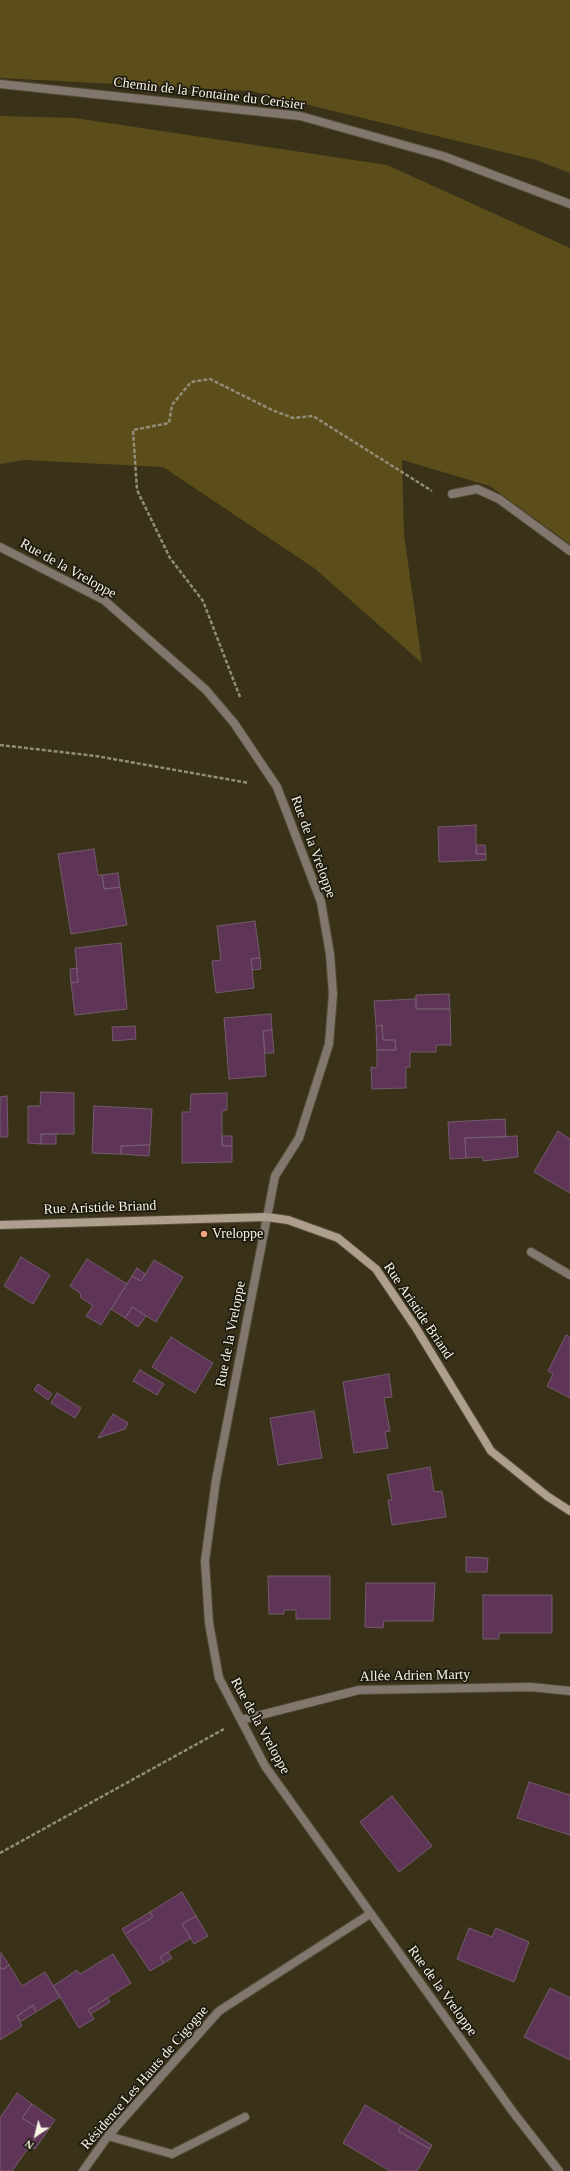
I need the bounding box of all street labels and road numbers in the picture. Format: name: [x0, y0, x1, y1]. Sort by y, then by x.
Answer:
street label: Chemin de la Fontaine du Cerisier: [112, 74, 306, 114]
street label: Rue de la Vreloppe: [17, 536, 119, 602]
street label: Rue de la Vreloppe: [287, 794, 339, 900]
street label: Rue Aristide Briand: [43, 1198, 157, 1218]
street label: Rue Aristide Briand: [380, 1260, 456, 1362]
street label: Rue de la Vreloppe: [212, 1280, 250, 1388]
street label: Allée Adrien Marty: [360, 1667, 470, 1685]
street label: Rue de la Vreloppe: [227, 1675, 293, 1777]
street label: Rue de la Vreloppe: [404, 1943, 480, 2039]
street label: Résidence Les Hauts de Cigogne: [78, 2003, 212, 2153]

